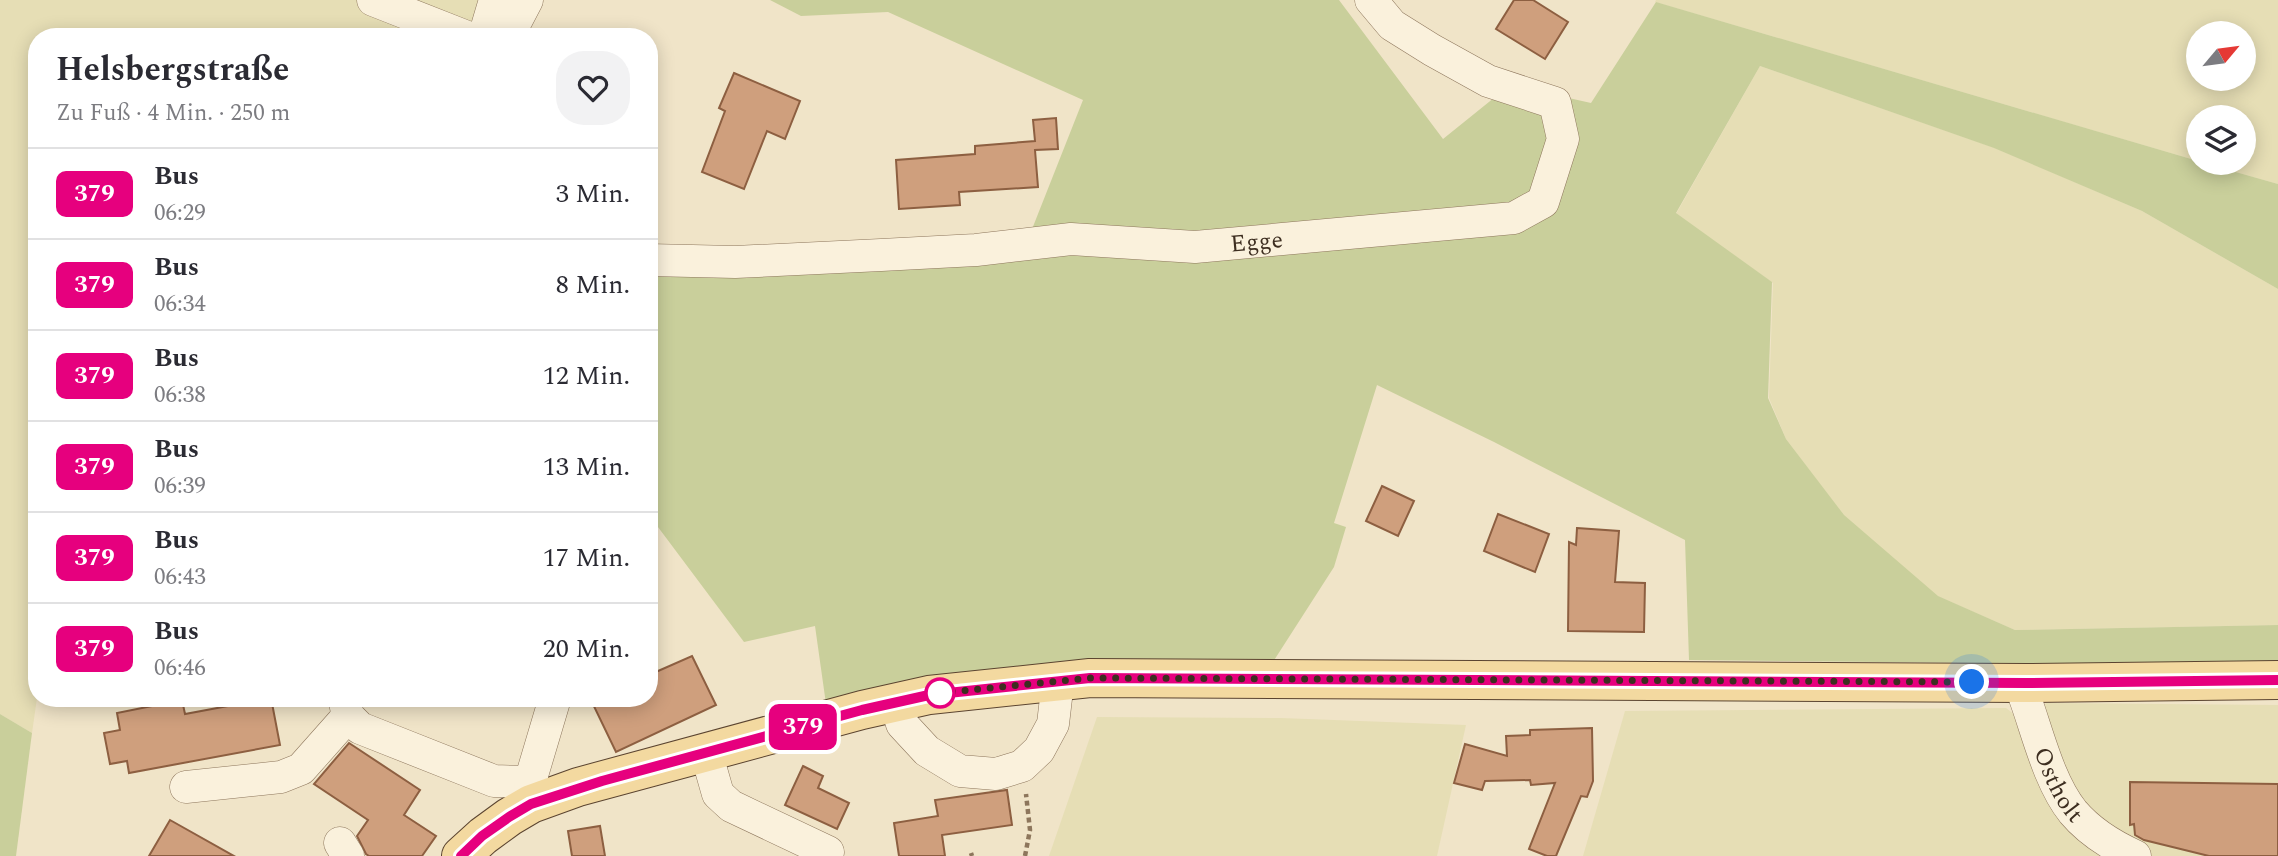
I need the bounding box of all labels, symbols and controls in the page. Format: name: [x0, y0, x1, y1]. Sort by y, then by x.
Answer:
north arrow: [2186, 21, 2256, 91]
map controls: [2186, 21, 2256, 175]
text: Helsbergstraße: [56, 45, 289, 95]
button: heart: [556, 51, 630, 125]
text: Zu Fuß · 4 Min. · 250 m: [56, 96, 290, 131]
button: layers: [2186, 105, 2256, 175]
text: Bus: [154, 156, 199, 196]
text: 3 Min.: [556, 174, 630, 214]
text: 379: [74, 176, 115, 212]
text: 06:29: [154, 196, 206, 231]
street label: Egge: [1229, 222, 1285, 263]
text: Bus: [154, 247, 199, 287]
text: 8 Min.: [556, 265, 630, 305]
text: 379: [74, 267, 115, 303]
text: 06:34: [154, 287, 206, 322]
text: Bus: [154, 338, 199, 378]
text: 12 Min.: [543, 356, 630, 396]
text: 379: [74, 358, 115, 394]
text: 06:38: [154, 378, 206, 413]
text: Bus: [154, 429, 199, 469]
text: 13 Min.: [543, 447, 630, 487]
text: 379: [74, 449, 115, 485]
text: 06:39: [154, 469, 206, 504]
text: Bus: [154, 520, 199, 560]
text: 17 Min.: [543, 538, 630, 578]
text: 379: [74, 540, 115, 576]
text: 06:43: [154, 560, 206, 595]
text: Bus: [154, 611, 199, 651]
text: 20 Min.: [543, 629, 630, 669]
text: 379: [74, 631, 115, 667]
text: 06:46: [154, 651, 206, 686]
your location: [1954, 664, 1989, 699]
unlabelled marker: [925, 678, 955, 708]
line badge: 379: [763, 704, 843, 750]
text: 379: [783, 709, 823, 745]
street label: Ostholt: [2024, 742, 2091, 831]

